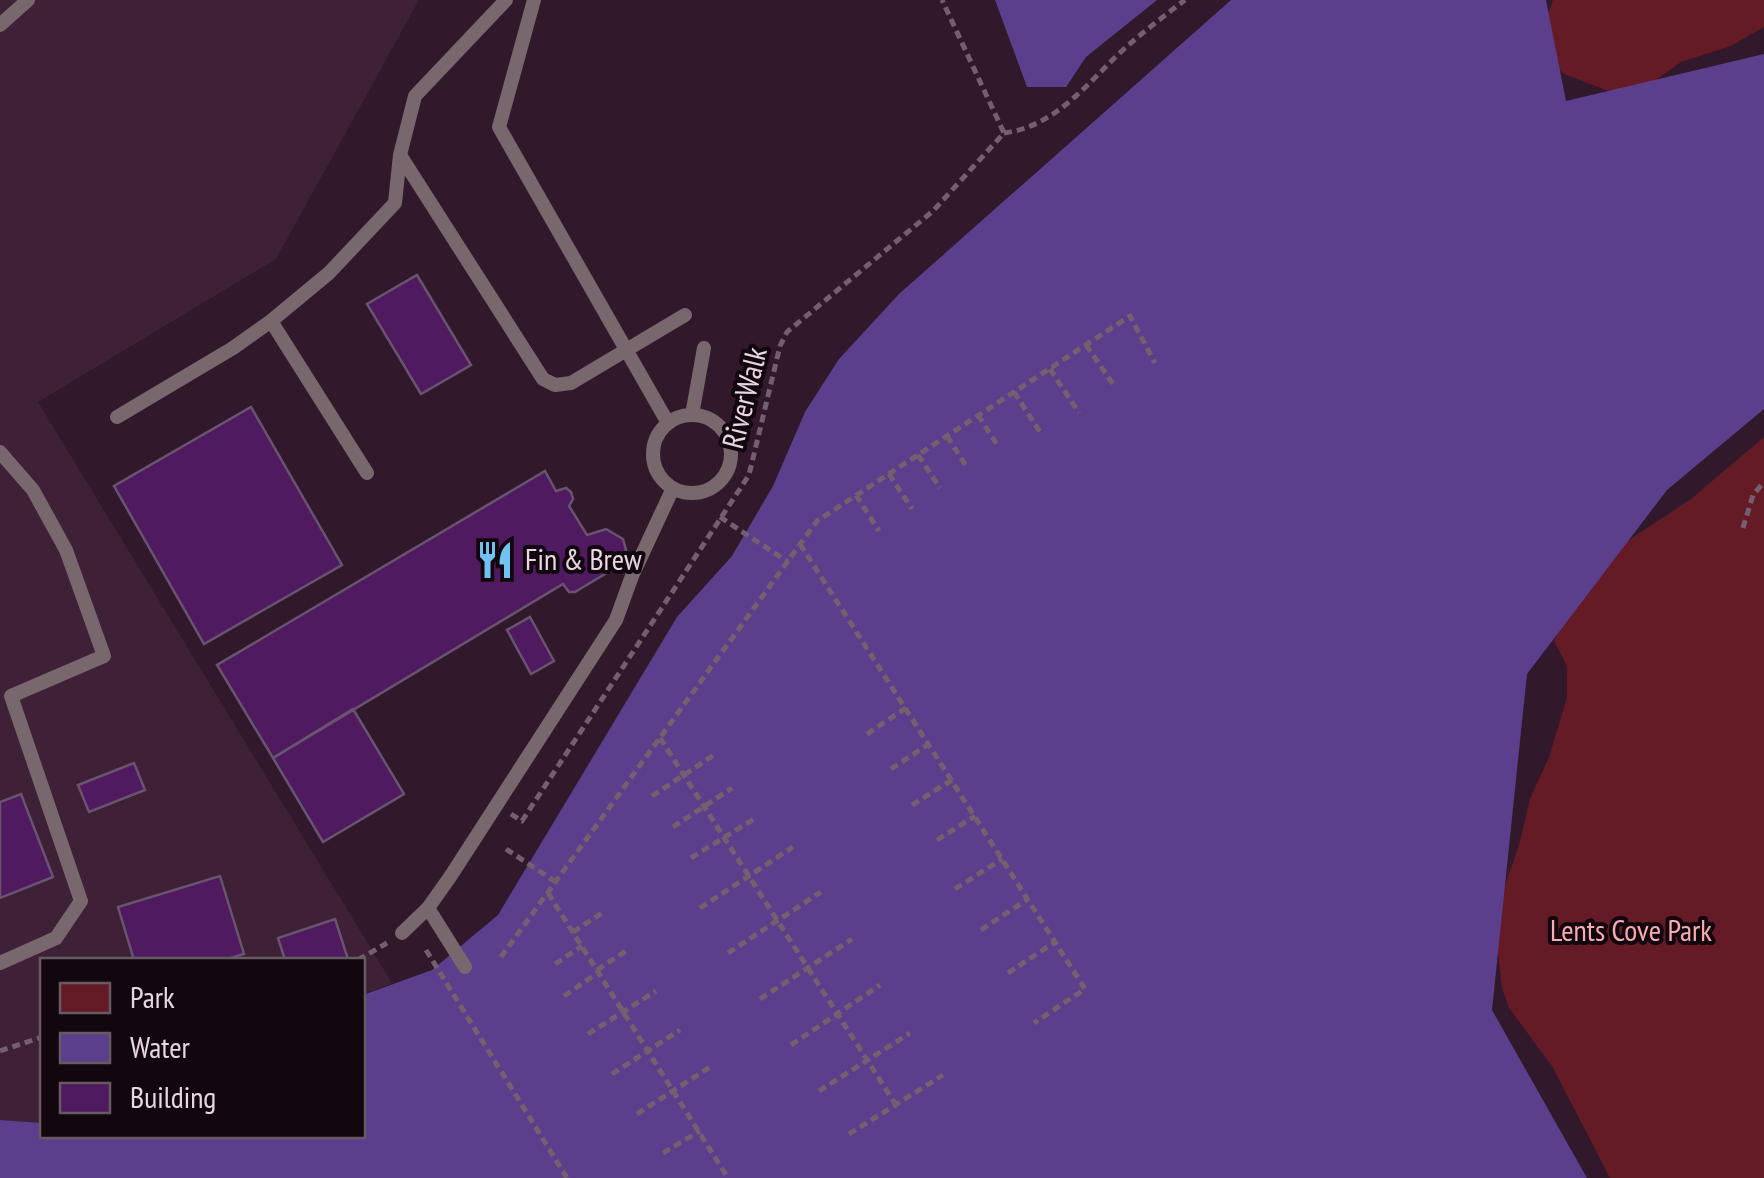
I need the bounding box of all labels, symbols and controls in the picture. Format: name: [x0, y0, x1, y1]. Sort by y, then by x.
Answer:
street label: RiverWalk: [712, 343, 775, 452]
restaurant icon: Fin & Brew: [474, 539, 516, 581]
place label: Fin & Brew: [525, 539, 642, 578]
park label: Lents Cove Park: [1550, 910, 1712, 949]
legend: [40, 958, 365, 1138]
text: Park: [130, 977, 175, 1016]
text: Water: [130, 1027, 191, 1066]
text: Building: [130, 1077, 216, 1116]

